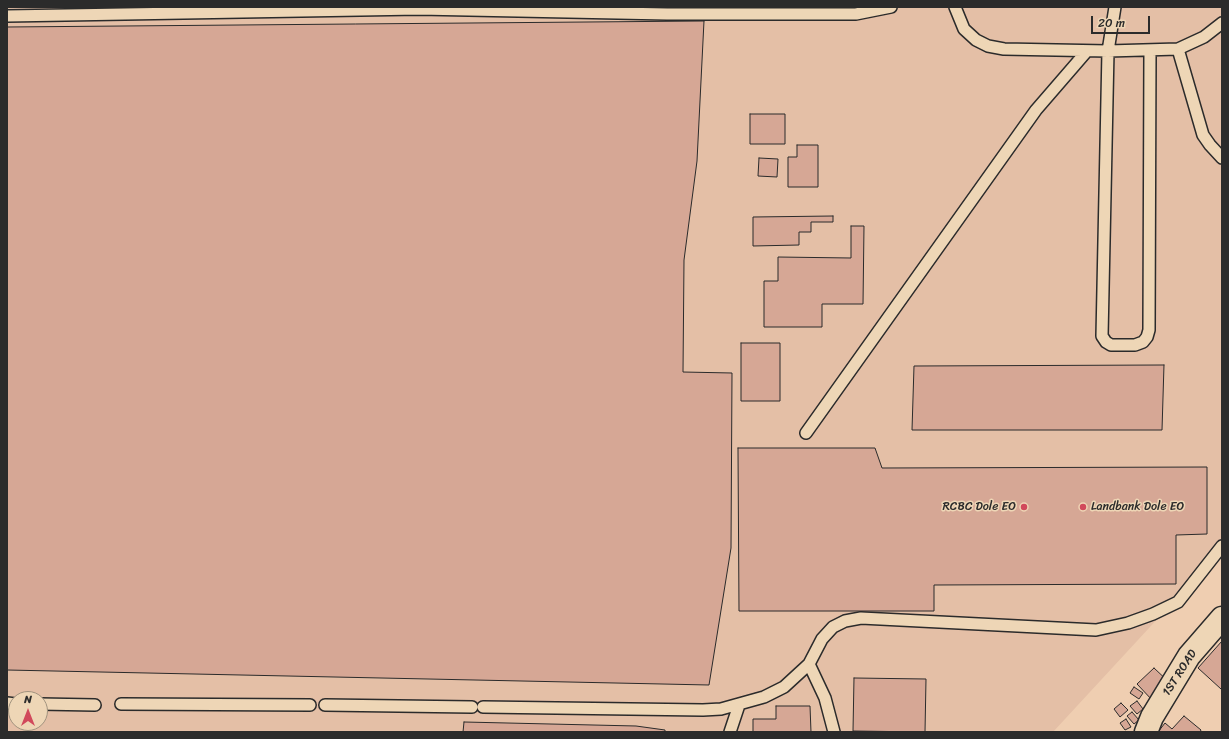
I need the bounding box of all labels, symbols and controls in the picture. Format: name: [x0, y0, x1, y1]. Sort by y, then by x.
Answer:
scale bar: [1093, 8, 1152, 34]
text: 20 m: [1098, 12, 1125, 34]
place label: RCBC Dole EO: [943, 500, 1016, 514]
place label: Landbank Dole EO: [1091, 500, 1184, 514]
marker: RCBC Dole EO: [1019, 502, 1029, 512]
marker: Landbank Dole EO: [1078, 502, 1088, 512]
street label: 1ST ROAD: [1160, 647, 1200, 699]
text: N: [24, 690, 32, 709]
north arrow: [8, 691, 48, 731]

